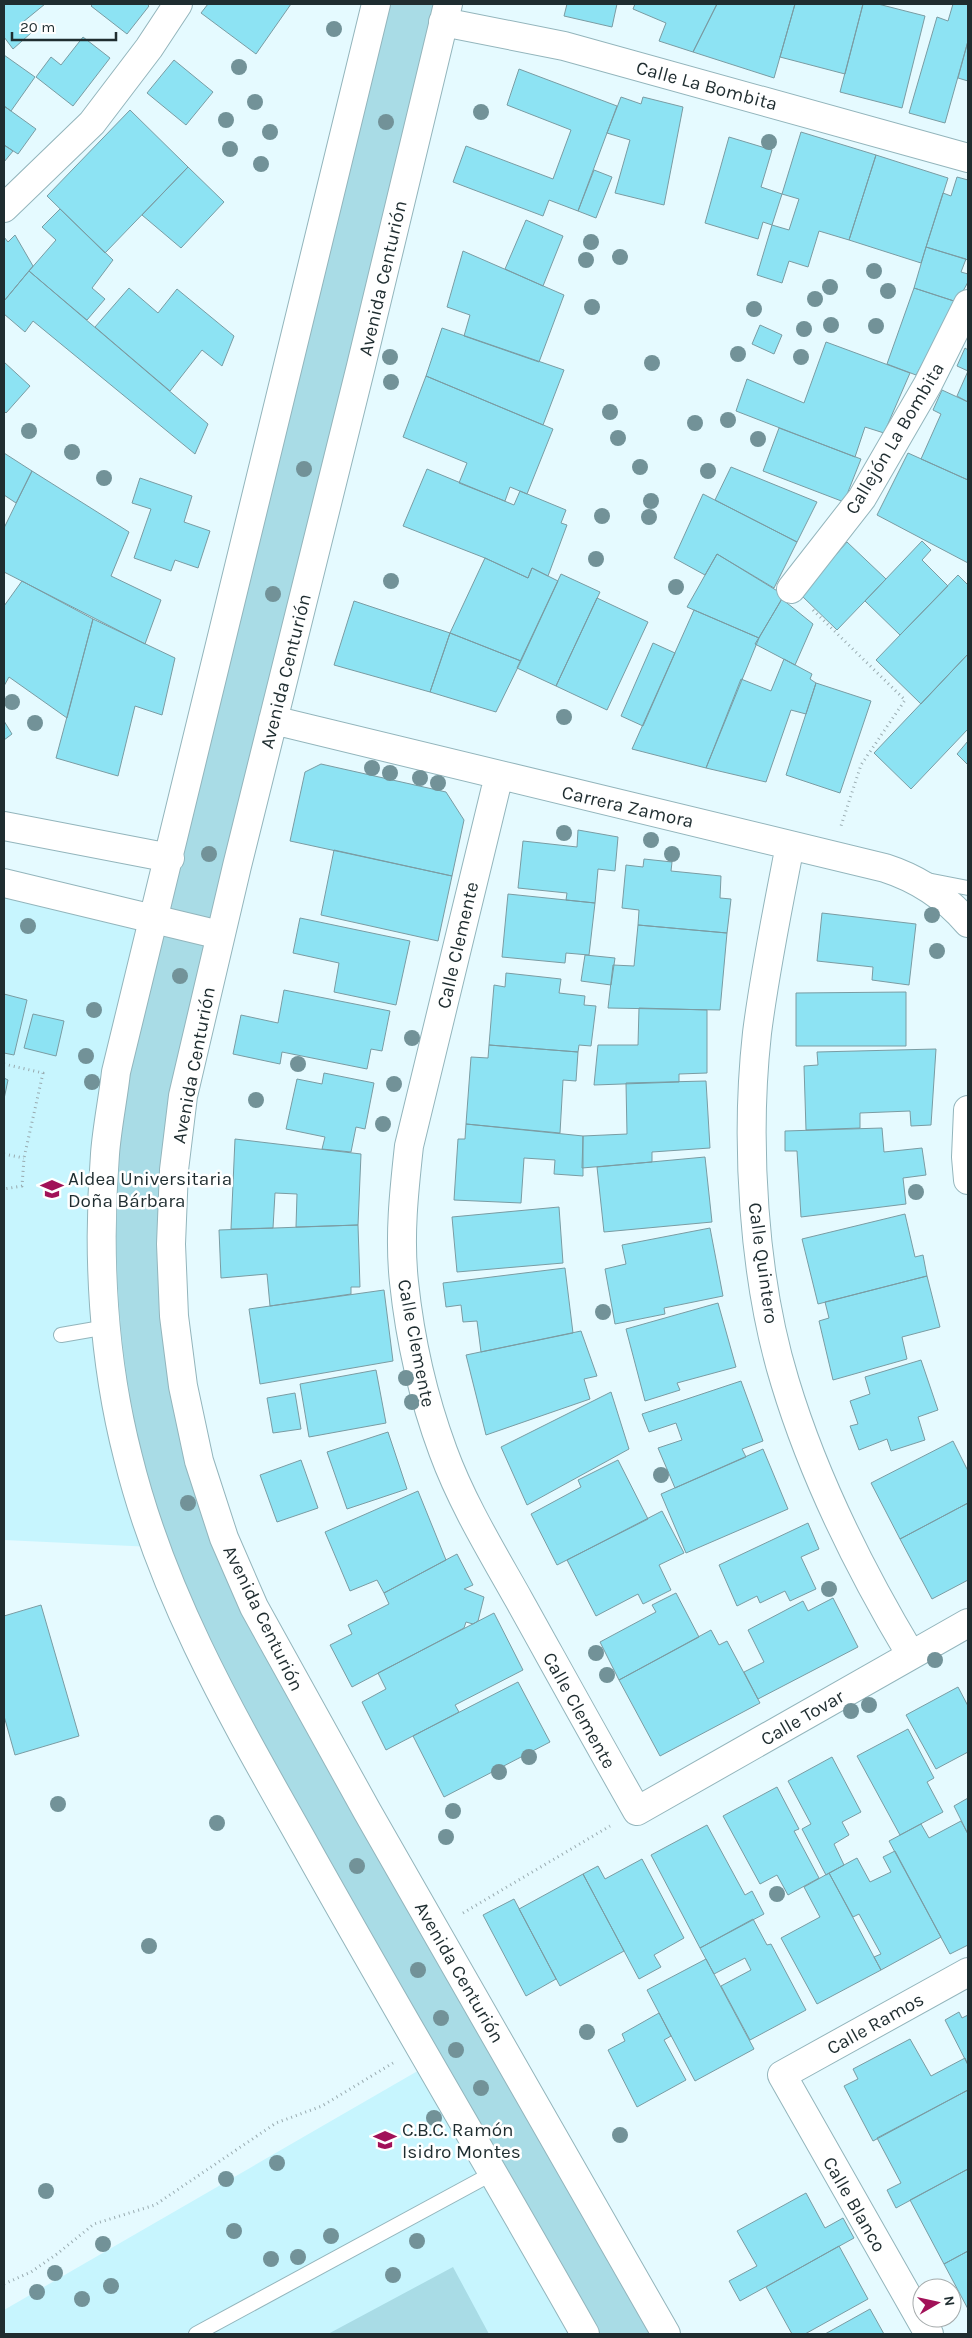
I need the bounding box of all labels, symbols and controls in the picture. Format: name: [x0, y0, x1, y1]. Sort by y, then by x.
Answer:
scale bar: [12, 10, 116, 42]
text: 20 m: [20, 18, 55, 36]
street label: Calle La Bombita: [634, 57, 780, 115]
street label: Avenida Centurión: [354, 198, 412, 358]
street label: Callejón La Bombita: [841, 359, 949, 518]
street label: Avenida Centurión: [256, 591, 316, 751]
street label: Carrera Zamora: [560, 781, 696, 833]
street label: Calle Clemente: [433, 880, 483, 1011]
street label: Avenida Centurión: [168, 985, 220, 1145]
place label: Aldea Universitaria Doña Bárbara: [68, 1168, 232, 1212]
school or university icon: Aldea Universitaria Doña Bárbara: [39, 1176, 65, 1202]
street label: Calle Quintero: [744, 1201, 782, 1325]
street label: Calle Clemente: [393, 1277, 439, 1409]
street label: Avenida Centurión: [218, 1542, 308, 1695]
street label: Calle Clemente: [538, 1648, 620, 1773]
street label: Calle Tovar: [757, 1685, 848, 1750]
street label: Avenida Centurión: [410, 1898, 508, 2047]
street label: Calle Ramos: [823, 1988, 928, 2059]
place label: C.B.C. Ramón Isidro Montes: [402, 2119, 521, 2163]
school or university icon: C.B.C. Ramón Isidro Montes: [372, 2127, 398, 2153]
street label: Calle Blanco: [818, 2153, 890, 2256]
north arrow: [912, 2278, 962, 2328]
text: N: [940, 2295, 959, 2307]

